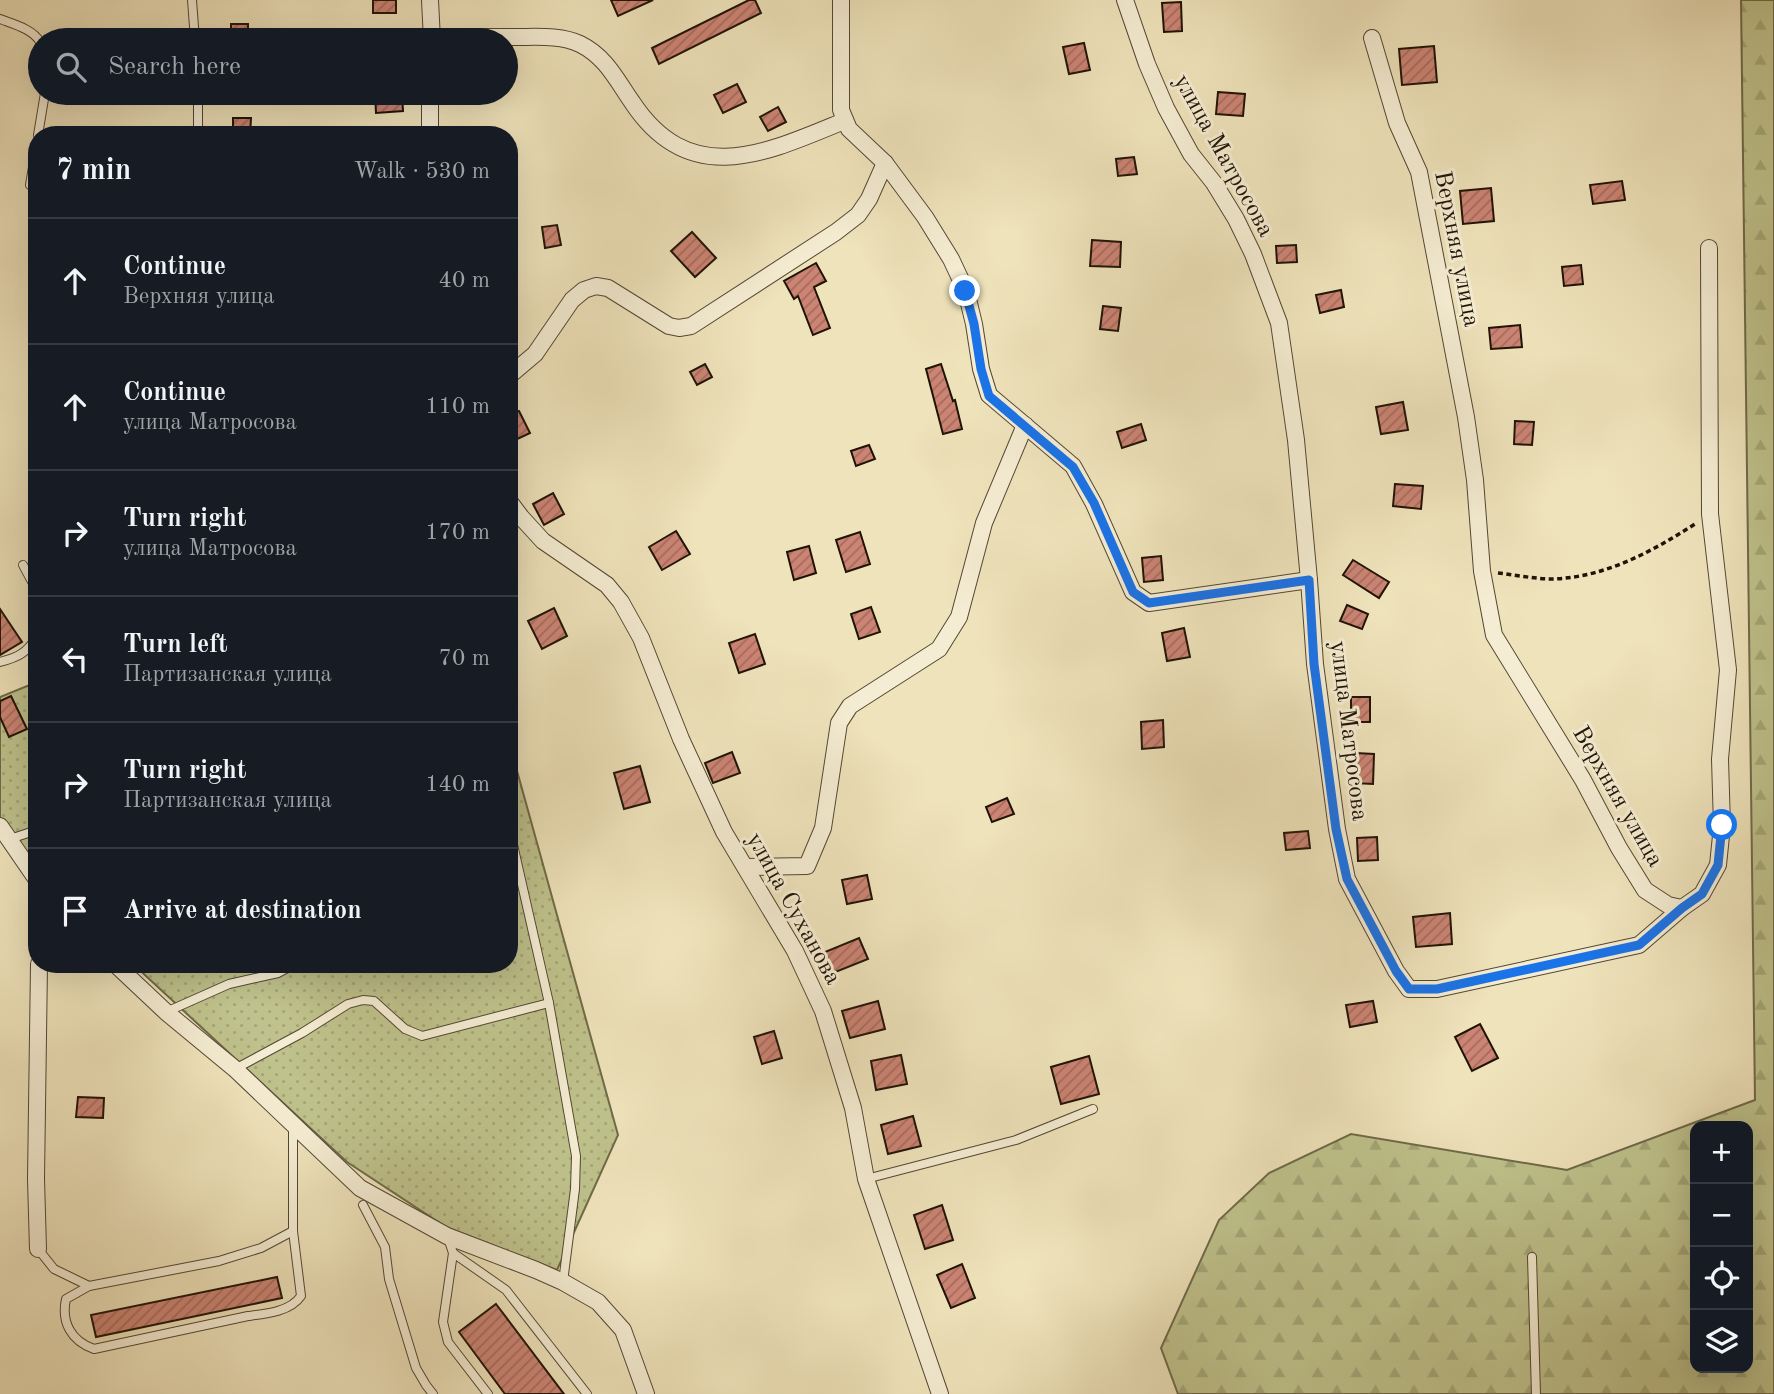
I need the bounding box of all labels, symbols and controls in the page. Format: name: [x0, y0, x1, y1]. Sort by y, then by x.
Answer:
search box: [28, 28, 518, 105]
icon: search: [52, 48, 90, 86]
text: Search here: [108, 54, 241, 80]
street label: улица Матросова: [1169, 71, 1278, 241]
text: 7 min: [56, 156, 131, 186]
text: Walk · 530 m: [354, 160, 490, 183]
street label: Верхняя улица: [1429, 169, 1483, 329]
text: Continue: [123, 254, 226, 280]
icon: ahead: [56, 262, 94, 300]
text: 40 m: [439, 269, 490, 292]
route end: [949, 275, 980, 306]
text: Верхняя улица: [123, 285, 275, 308]
text: Continue: [123, 380, 226, 406]
icon: ahead: [56, 388, 94, 426]
text: 110 m: [425, 395, 490, 418]
text: улица Матросова: [123, 411, 297, 434]
text: Turn right: [123, 506, 246, 532]
icon: right: [56, 514, 94, 552]
text: 170 m: [425, 521, 490, 544]
text: улица Матросова: [123, 537, 297, 560]
text: Turn left: [123, 632, 228, 658]
street label: улица Матросова: [1325, 639, 1371, 823]
icon: left: [56, 640, 94, 678]
text: 70 m: [439, 647, 490, 670]
text: Партизанская улица: [123, 663, 332, 686]
street label: Верхняя улица: [1567, 723, 1667, 872]
text: Turn right: [123, 758, 246, 784]
icon: right: [56, 766, 94, 804]
text: 140 m: [425, 773, 490, 796]
text: Партизанская улица: [123, 789, 332, 812]
route start: [1706, 809, 1737, 840]
street label: улица Суханова: [741, 829, 845, 989]
icon: arrive: [56, 892, 94, 930]
text: Arrive at destination: [123, 898, 362, 924]
map controls: [1690, 1121, 1753, 1373]
button: +: [1690, 1121, 1753, 1184]
button: −: [1690, 1184, 1753, 1247]
button: locate: [1690, 1247, 1753, 1310]
button: layers: [1690, 1310, 1753, 1373]

